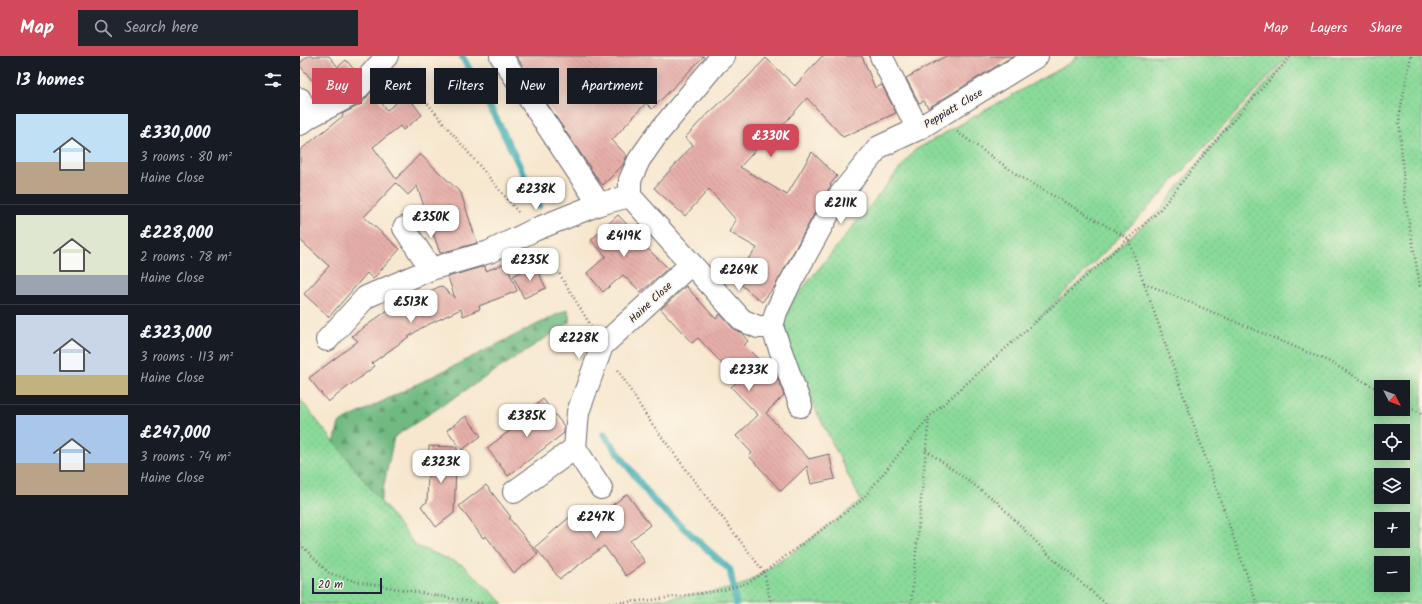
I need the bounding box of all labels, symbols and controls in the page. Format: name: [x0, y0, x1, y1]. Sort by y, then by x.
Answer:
search box: [78, 10, 358, 46]
text: Map: [20, 13, 54, 43]
text: Search here: [124, 16, 198, 40]
icon: search: [92, 17, 114, 39]
text: Map: [1264, 17, 1288, 39]
text: Layers: [1310, 17, 1348, 39]
text: Share: [1370, 17, 1402, 39]
text: 13 homes: [16, 67, 84, 94]
chip: Buy: [312, 68, 362, 104]
chip: Rent: [370, 68, 426, 104]
chip: Filters: [434, 68, 498, 104]
chip: New: [506, 68, 559, 104]
chip: Apartment: [567, 68, 657, 104]
icon: filters: [262, 69, 284, 91]
street label: Peppiatt Close: [921, 84, 986, 134]
text: £330,000: [140, 120, 210, 147]
pin: £330K: [743, 124, 799, 158]
text: £330K: [752, 126, 790, 147]
icon: home: [48, 130, 96, 178]
text: 3 rooms · 80 m²: [140, 147, 232, 168]
text: Haine Close: [140, 168, 204, 189]
pin: £238K: [508, 177, 564, 211]
text: £238K: [516, 179, 556, 200]
pin: £211K: [813, 191, 869, 225]
text: £211K: [825, 193, 857, 214]
pin: £350K: [403, 205, 459, 239]
text: £350K: [412, 207, 450, 228]
text: £228,000: [140, 220, 213, 247]
pin: £419K: [596, 224, 652, 258]
text: £419K: [607, 226, 641, 247]
icon: home: [48, 231, 96, 279]
text: 2 rooms · 78 m²: [140, 247, 232, 268]
pin: £235K: [502, 248, 558, 282]
text: £235K: [511, 250, 549, 271]
pin: £269K: [711, 258, 767, 292]
text: £269K: [720, 260, 758, 281]
text: Haine Close: [140, 268, 204, 289]
street label: Haine Close: [625, 278, 677, 328]
pin: £513K: [383, 290, 439, 324]
text: £513K: [394, 292, 428, 313]
text: £323,000: [140, 320, 212, 347]
pin: £228K: [551, 326, 607, 360]
text: £228K: [559, 328, 599, 349]
icon: home: [48, 331, 96, 379]
text: 3 rooms · 113 m²: [140, 347, 233, 368]
pin: £233K: [721, 358, 777, 392]
text: £233K: [729, 360, 769, 381]
text: Haine Close: [140, 368, 204, 389]
north arrow: [1374, 380, 1410, 416]
map controls: [1374, 380, 1410, 592]
pin: £385K: [499, 404, 555, 438]
text: £385K: [508, 406, 546, 427]
text: £247,000: [140, 420, 210, 447]
button: locate: [1374, 424, 1410, 460]
icon: home: [48, 431, 96, 479]
text: 3 rooms · 74 m²: [140, 447, 231, 468]
pin: £323K: [413, 450, 469, 484]
text: £323K: [421, 452, 461, 473]
text: Haine Close: [140, 468, 204, 489]
button: layers: [1374, 468, 1410, 504]
pin: £247K: [568, 505, 624, 539]
text: £247K: [577, 507, 615, 528]
button: +: [1374, 512, 1410, 548]
button: −: [1374, 556, 1410, 592]
scale bar: [312, 576, 382, 595]
text: 20 m: [318, 576, 343, 594]

